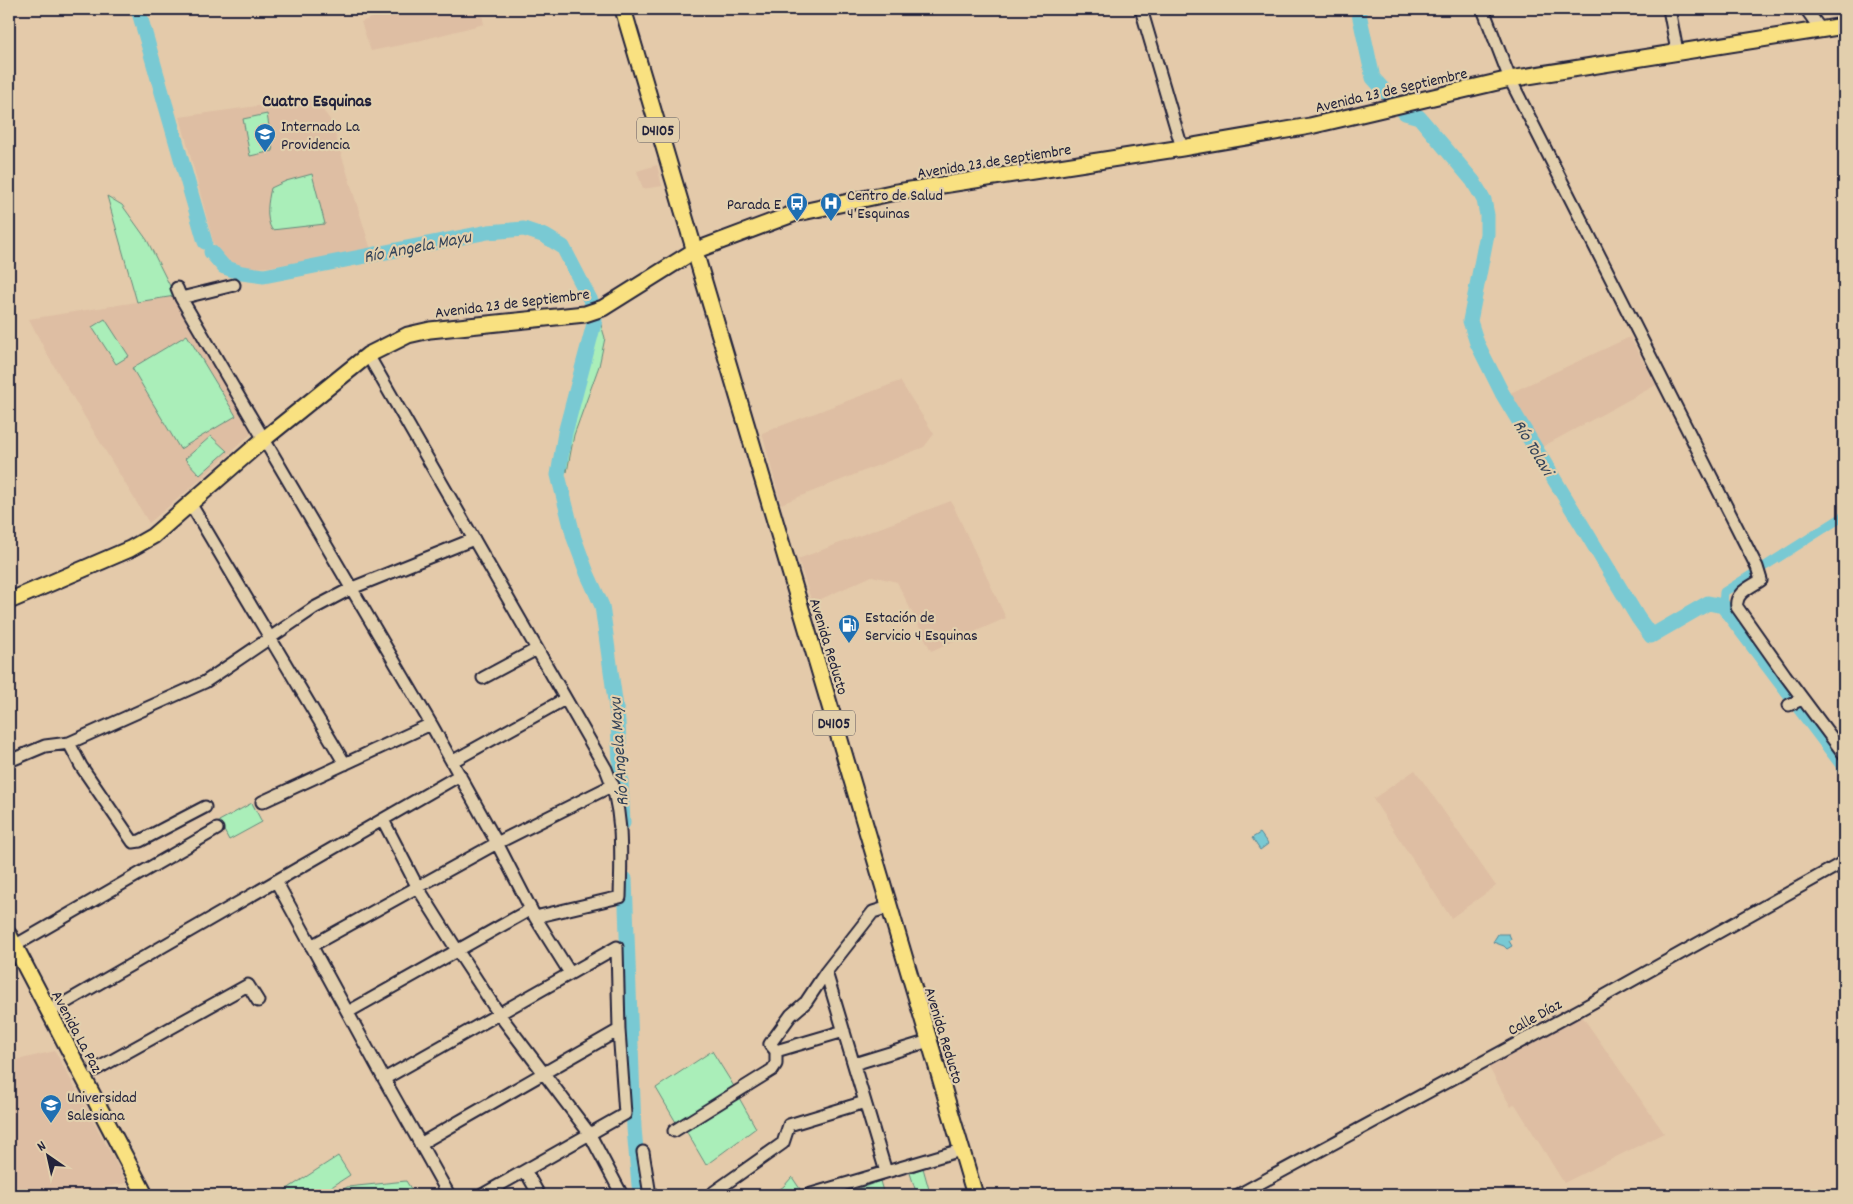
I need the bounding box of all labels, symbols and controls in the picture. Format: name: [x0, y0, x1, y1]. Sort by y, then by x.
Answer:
street label: Avenida 23 de Septiembre: [1313, 63, 1470, 120]
district label: Cuatro Esquinas: [262, 90, 372, 115]
place label: Internado La Providencia: [281, 116, 360, 157]
road number: D4105: [637, 118, 679, 142]
school or university icon: Internado La Providencia: [253, 122, 277, 153]
street label: Avenida 23 de Septiembre: [916, 139, 1073, 186]
place label: Centro de Salud 4 Esquinas: [847, 185, 943, 226]
bus stop icon: Parada E: [785, 191, 809, 222]
hospital icon: Centro de Salud 4 Esquinas: [819, 191, 843, 222]
place label: Parada E: [727, 194, 782, 217]
water label: Río Angela Mayu: [362, 226, 475, 271]
street label: Avenida 23 de Septiembre: [434, 284, 591, 325]
water label: Río Tolavi: [1505, 416, 1560, 483]
street label: Avenida Reducto: [802, 595, 853, 698]
place label: Estación de Servicio 4 Esquinas: [865, 607, 978, 648]
fuel station icon: Estación de Servicio 4 Esquinas: [837, 613, 861, 644]
water label: Río Angela Mayu: [604, 695, 637, 807]
road number: D4105: [813, 710, 855, 736]
street label: Avenida Reducto: [917, 984, 968, 1087]
street label: Avenida La Paz: [45, 987, 107, 1077]
street label: Calle Díaz: [1504, 994, 1566, 1042]
place label: Universidad Salesiana: [67, 1087, 137, 1128]
school or university icon: Universidad Salesiana: [39, 1093, 63, 1124]
north arrow: [22, 1132, 72, 1182]
text: N: [33, 1137, 50, 1157]

